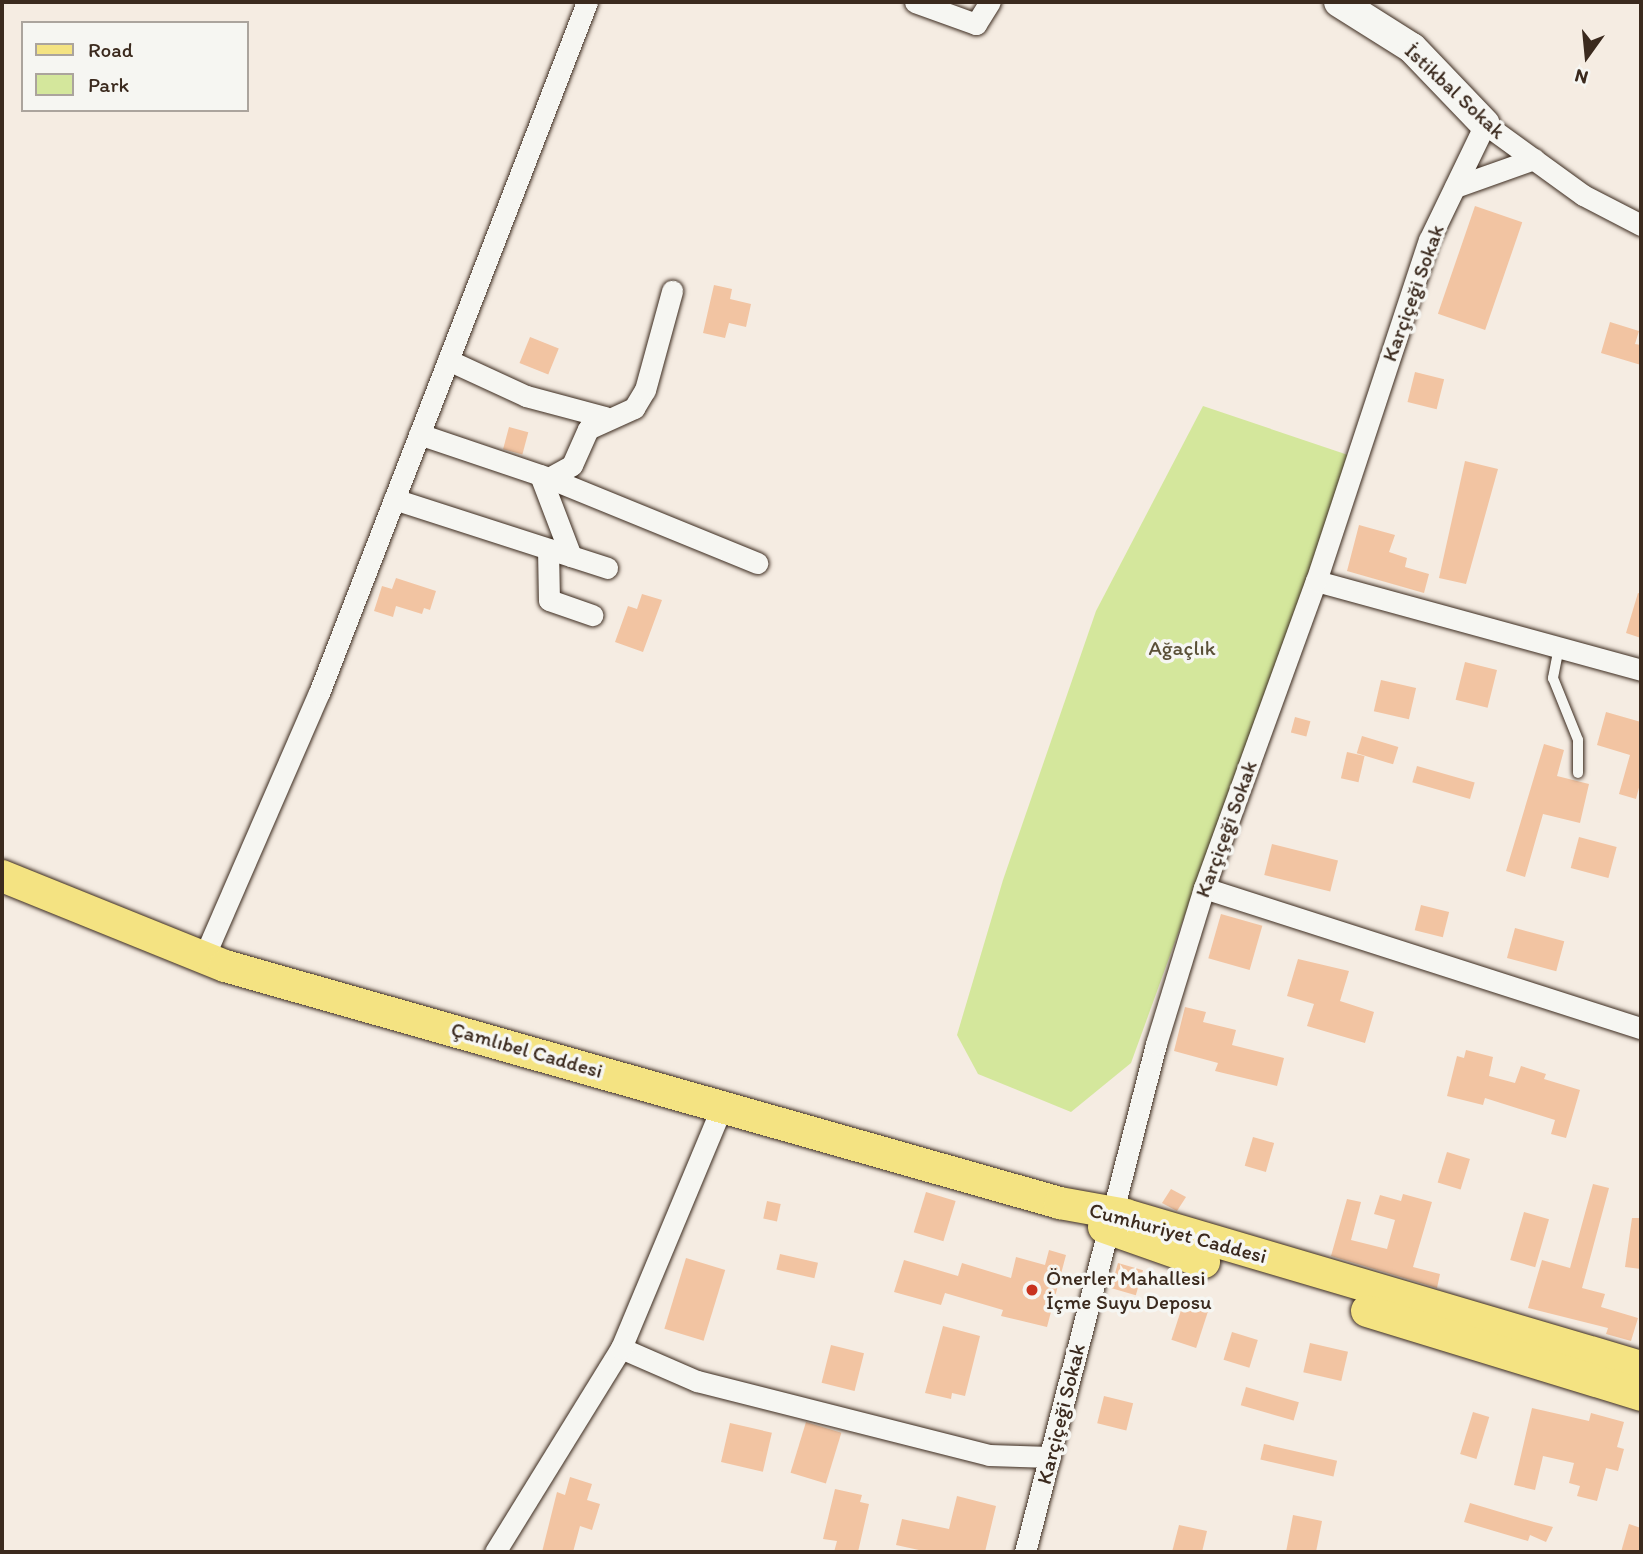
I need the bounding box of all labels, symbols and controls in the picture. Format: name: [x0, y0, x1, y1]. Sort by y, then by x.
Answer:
legend: [21, 21, 248, 112]
north arrow: [1552, 21, 1622, 91]
text: Road: [88, 37, 133, 62]
street label: İstikbal Sokak: [1400, 38, 1510, 144]
text: N: [1572, 64, 1591, 90]
text: Park: [88, 72, 129, 97]
street label: Karçiçeği Sokak: [1377, 221, 1449, 365]
park label: Ağaçlık: [1148, 635, 1216, 661]
street label: Karçiçeği Sokak: [1190, 757, 1262, 901]
street label: Çamlıbel Caddesi: [448, 1016, 606, 1084]
street label: Cumhuriyet Caddesi: [1086, 1197, 1270, 1269]
place label: Önerler Mahallesi İçme Suyu Deposu: [1046, 1265, 1212, 1315]
marker: Önerler Mahallesi İçme Suyu Deposu: [1024, 1282, 1040, 1298]
street label: Karçiçeği Sokak: [1031, 1341, 1091, 1487]

